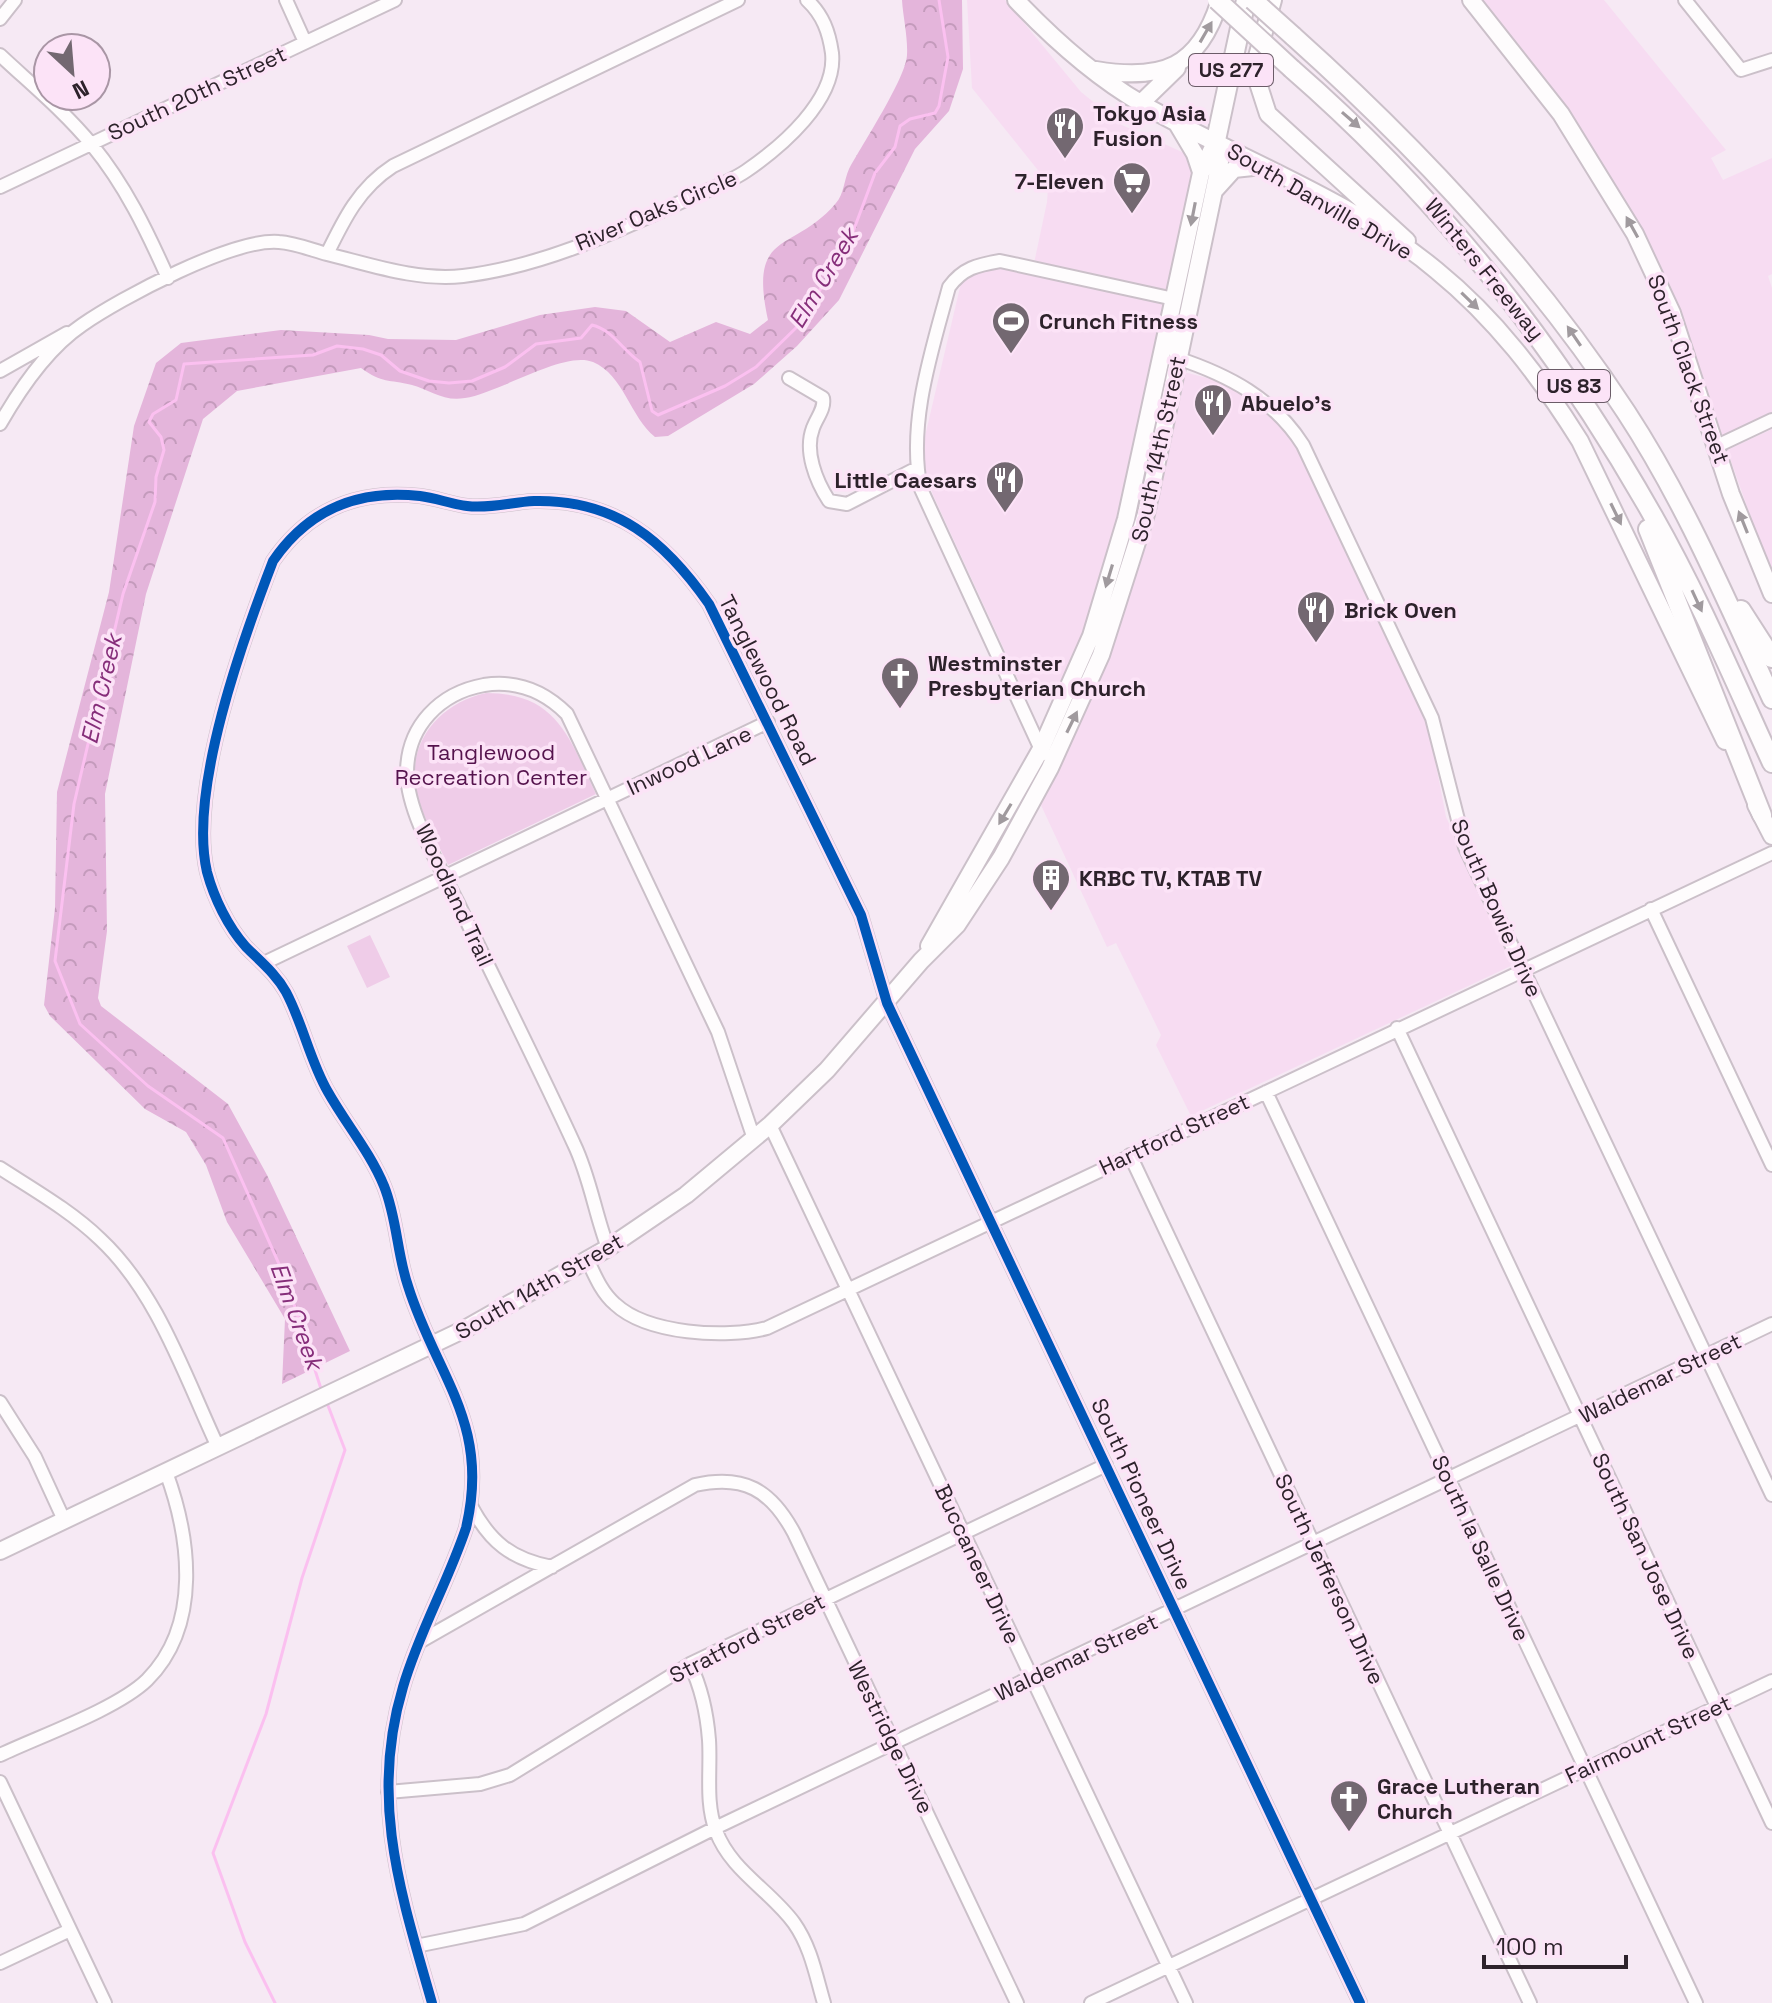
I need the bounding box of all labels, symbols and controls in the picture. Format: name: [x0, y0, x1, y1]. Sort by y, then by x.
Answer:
one-way arrow: [1199, 21, 1213, 44]
north arrow: [32, 32, 112, 112]
street label: South 20th Street: [103, 39, 291, 147]
road number: US 277: [1189, 54, 1273, 86]
text: N: [68, 74, 94, 106]
place label: Tokyo Asia Fusion: [1093, 99, 1206, 152]
restaurant icon: Tokyo Asia Fusion: [1044, 105, 1086, 160]
one-way arrow: [1341, 111, 1361, 128]
street label: South Danville Drive: [1222, 136, 1418, 266]
supermarket icon: 7-Eleven: [1111, 160, 1153, 215]
street label: River Oaks Circle: [571, 163, 741, 257]
place label: 7-Eleven: [1015, 167, 1104, 195]
street label: Winters Freeway: [1419, 192, 1551, 346]
one-way arrow: [1186, 202, 1198, 227]
one-way arrow: [1625, 216, 1639, 238]
water label: Elm Creek: [781, 220, 867, 334]
street label: South Clack Street: [1642, 270, 1736, 468]
one-way arrow: [1460, 291, 1479, 310]
sports icon: Crunch Fitness: [990, 300, 1032, 355]
place label: Crunch Fitness: [1039, 307, 1198, 335]
one-way arrow: [1567, 325, 1582, 346]
street label: South 14th Street: [1125, 354, 1191, 544]
road number: US 83: [1538, 370, 1610, 402]
restaurant icon: Abuelo's: [1192, 382, 1234, 437]
place label: Abuelo's: [1241, 389, 1332, 417]
restaurant icon: Little Caesars: [984, 459, 1026, 514]
place label: Little Caesars: [834, 466, 977, 494]
one-way arrow: [1609, 503, 1623, 526]
one-way arrow: [1736, 510, 1749, 534]
one-way arrow: [1102, 565, 1115, 589]
restaurant icon: Brick Oven: [1295, 589, 1337, 644]
street label: Tanglewood Road: [713, 590, 823, 770]
one-way arrow: [1690, 590, 1704, 613]
place label: Brick Oven: [1344, 596, 1457, 624]
water label: Elm Creek: [73, 628, 129, 747]
place label: Westminster Presbyterian Church: [928, 649, 1146, 702]
church icon: Westminster Presbyterian Church: [879, 655, 921, 710]
one-way arrow: [1066, 710, 1079, 733]
street label: Inwood Lane: [622, 719, 756, 801]
park label: Tanglewood Recreation Center: [395, 738, 587, 791]
one-way arrow: [999, 803, 1013, 825]
street label: South Bowie Drive: [1445, 815, 1549, 1001]
street label: Woodland Trail: [410, 819, 500, 971]
building icon: KRBC TV, KTAB TV: [1030, 857, 1072, 912]
place label: KRBC TV, KTAB TV: [1079, 864, 1263, 892]
street label: Hartford Street: [1094, 1087, 1254, 1181]
street label: South 14th Street: [450, 1227, 628, 1345]
water label: Elm Creek: [263, 1258, 332, 1377]
street label: Waldemar Street: [1574, 1327, 1746, 1429]
street label: South Pioneer Drive: [1085, 1394, 1199, 1594]
street label: South San Jose Drive: [1586, 1449, 1706, 1663]
street label: South la Salle Drive: [1426, 1451, 1536, 1645]
street label: South Jefferson Drive: [1269, 1469, 1391, 1689]
street label: Buccaneer Drive: [929, 1480, 1027, 1648]
street label: Stratford Street: [665, 1587, 829, 1689]
street label: Waldemar Street: [990, 1607, 1162, 1707]
street label: Westridge Drive: [842, 1656, 940, 1818]
street label: Fairmount Street: [1560, 1688, 1736, 1790]
place label: Grace Lutheran Church: [1377, 1772, 1540, 1825]
church icon: Grace Lutheran Church: [1328, 1778, 1370, 1833]
scale bar: [1484, 1919, 1626, 1969]
text: 100 m: [1496, 1931, 1564, 1962]

